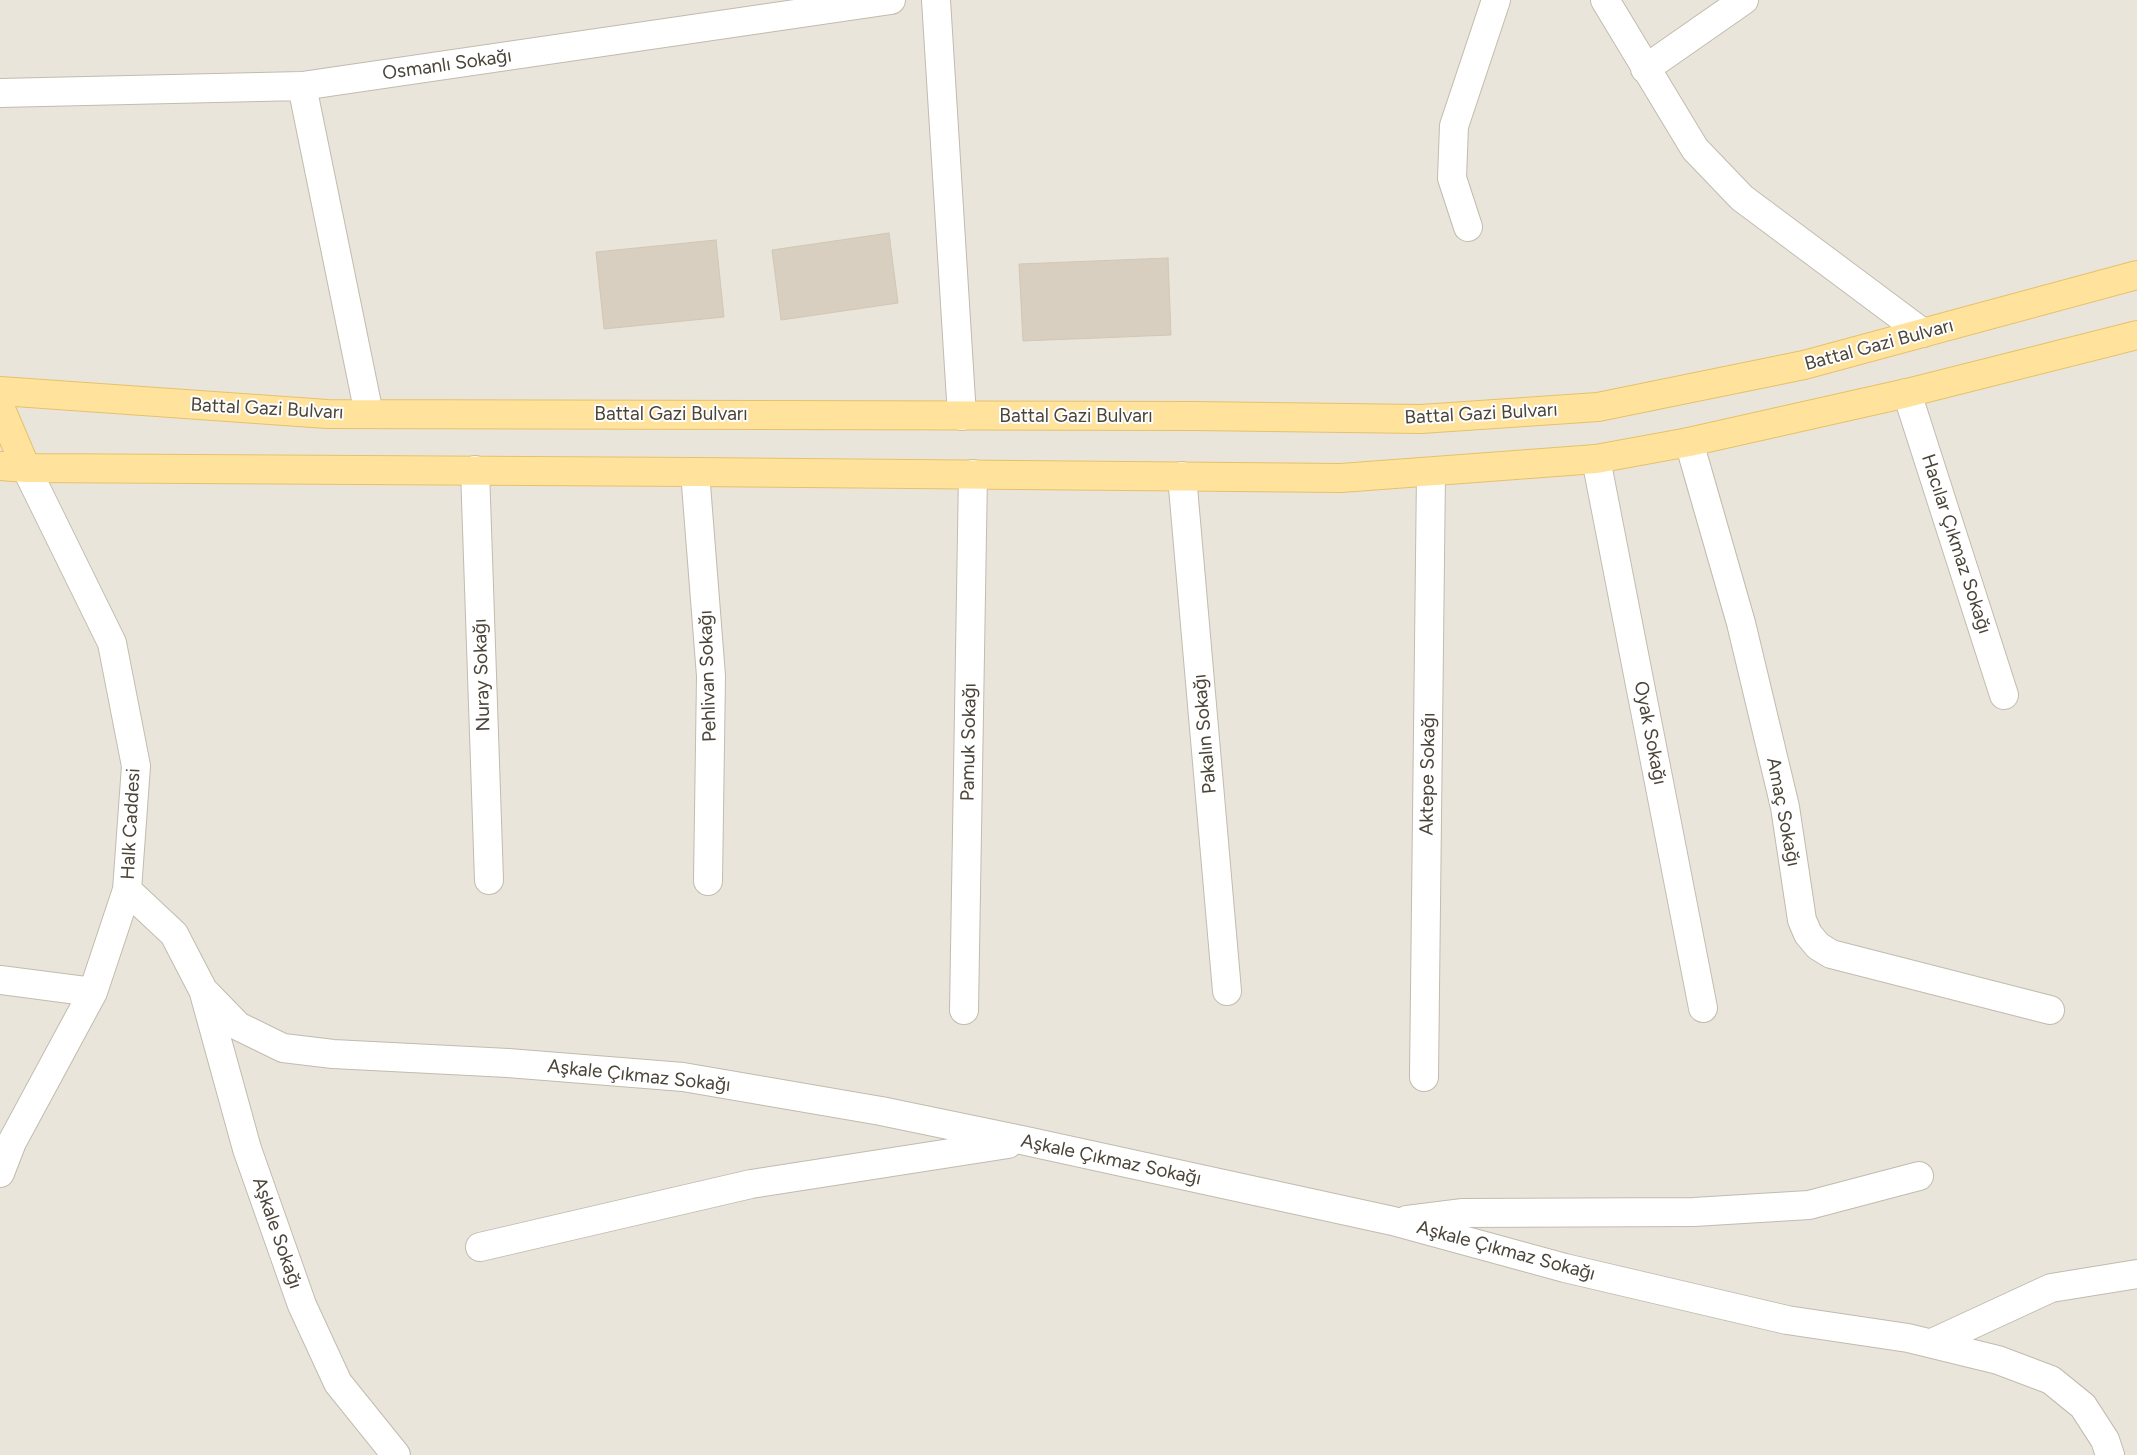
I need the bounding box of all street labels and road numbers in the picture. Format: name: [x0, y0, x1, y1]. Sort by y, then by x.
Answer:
street label: Osmanlı Sokağı: [381, 45, 513, 85]
street label: Battal Gazi Bulvarı: [1802, 314, 1956, 376]
street label: Battal Gazi Bulvarı: [190, 394, 344, 424]
street label: Battal Gazi Bulvarı: [1404, 399, 1558, 429]
street label: Battal Gazi Bulvarı: [594, 403, 748, 425]
street label: Battal Gazi Bulvarı: [999, 405, 1153, 427]
street label: Hacılar Çıkmaz Sokağı: [1916, 451, 1996, 637]
street label: Pehlivan Sokağı: [694, 610, 722, 742]
street label: Nuray Sokağı: [469, 618, 495, 732]
street label: Pakalın Sokağı: [1188, 673, 1222, 795]
street label: Oyak Sokağı: [1629, 679, 1671, 787]
street label: Pamuk Sokağı: [957, 683, 981, 801]
street label: Aktepe Sokağı: [1416, 712, 1440, 836]
street label: Amaç Sokağı: [1761, 756, 1805, 868]
street label: Halk Caddesi: [117, 768, 145, 880]
street label: Aşkale Çıkmaz Sokağı: [546, 1055, 732, 1097]
street label: Aşkale Çıkmaz Sokağı: [1019, 1130, 1203, 1190]
street label: Aşkale Sokağı: [247, 1174, 307, 1292]
street label: Aşkale Çıkmaz Sokağı: [1414, 1216, 1598, 1286]

